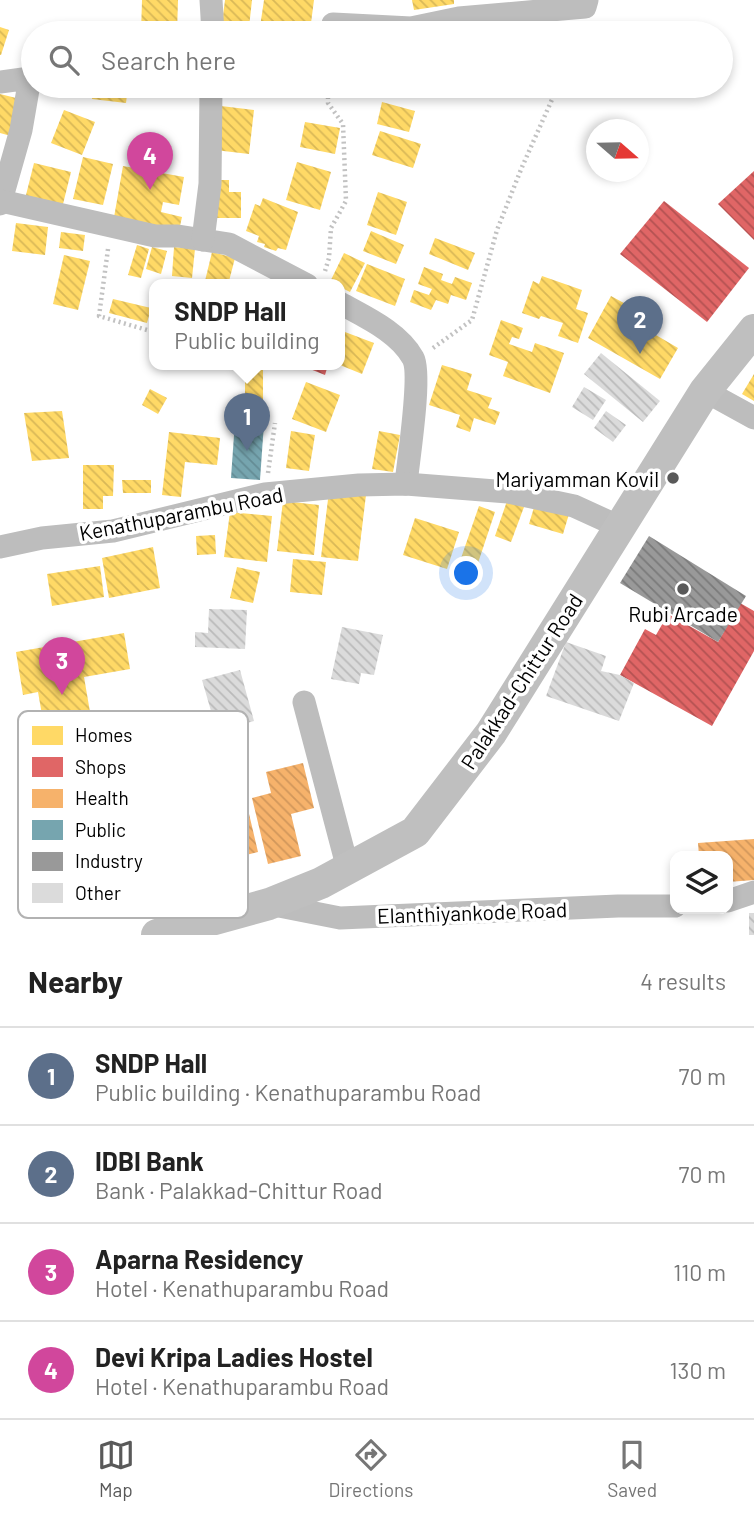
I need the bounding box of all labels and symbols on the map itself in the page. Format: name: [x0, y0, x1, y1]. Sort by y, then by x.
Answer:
north arrow: [586, 119, 649, 182]
pin: 4: [127, 132, 173, 190]
pin: 2: [617, 296, 663, 354]
pin: 1: [224, 393, 270, 451]
place label: Mariyamman Kovil: [495, 466, 659, 491]
marker: Mariyamman Kovil: [665, 470, 681, 486]
street label: Kenathuparambu Road: [77, 481, 285, 545]
your location: [449, 556, 483, 590]
marker: Rubi Arcade: [675, 581, 691, 597]
street label: Palakkad-Chittur Road: [455, 589, 587, 773]
place label: Rubi Arcade: [628, 601, 738, 626]
pin: 3: [39, 637, 85, 695]
legend: [18, 711, 248, 918]
text: Homes: [75, 723, 132, 746]
text: Shops: [75, 755, 126, 778]
text: Health: [75, 786, 129, 809]
text: Public: [75, 818, 126, 841]
text: Industry: [75, 849, 143, 872]
text: Other: [75, 881, 121, 904]
street label: Elanthiyankode Road: [376, 896, 568, 928]

